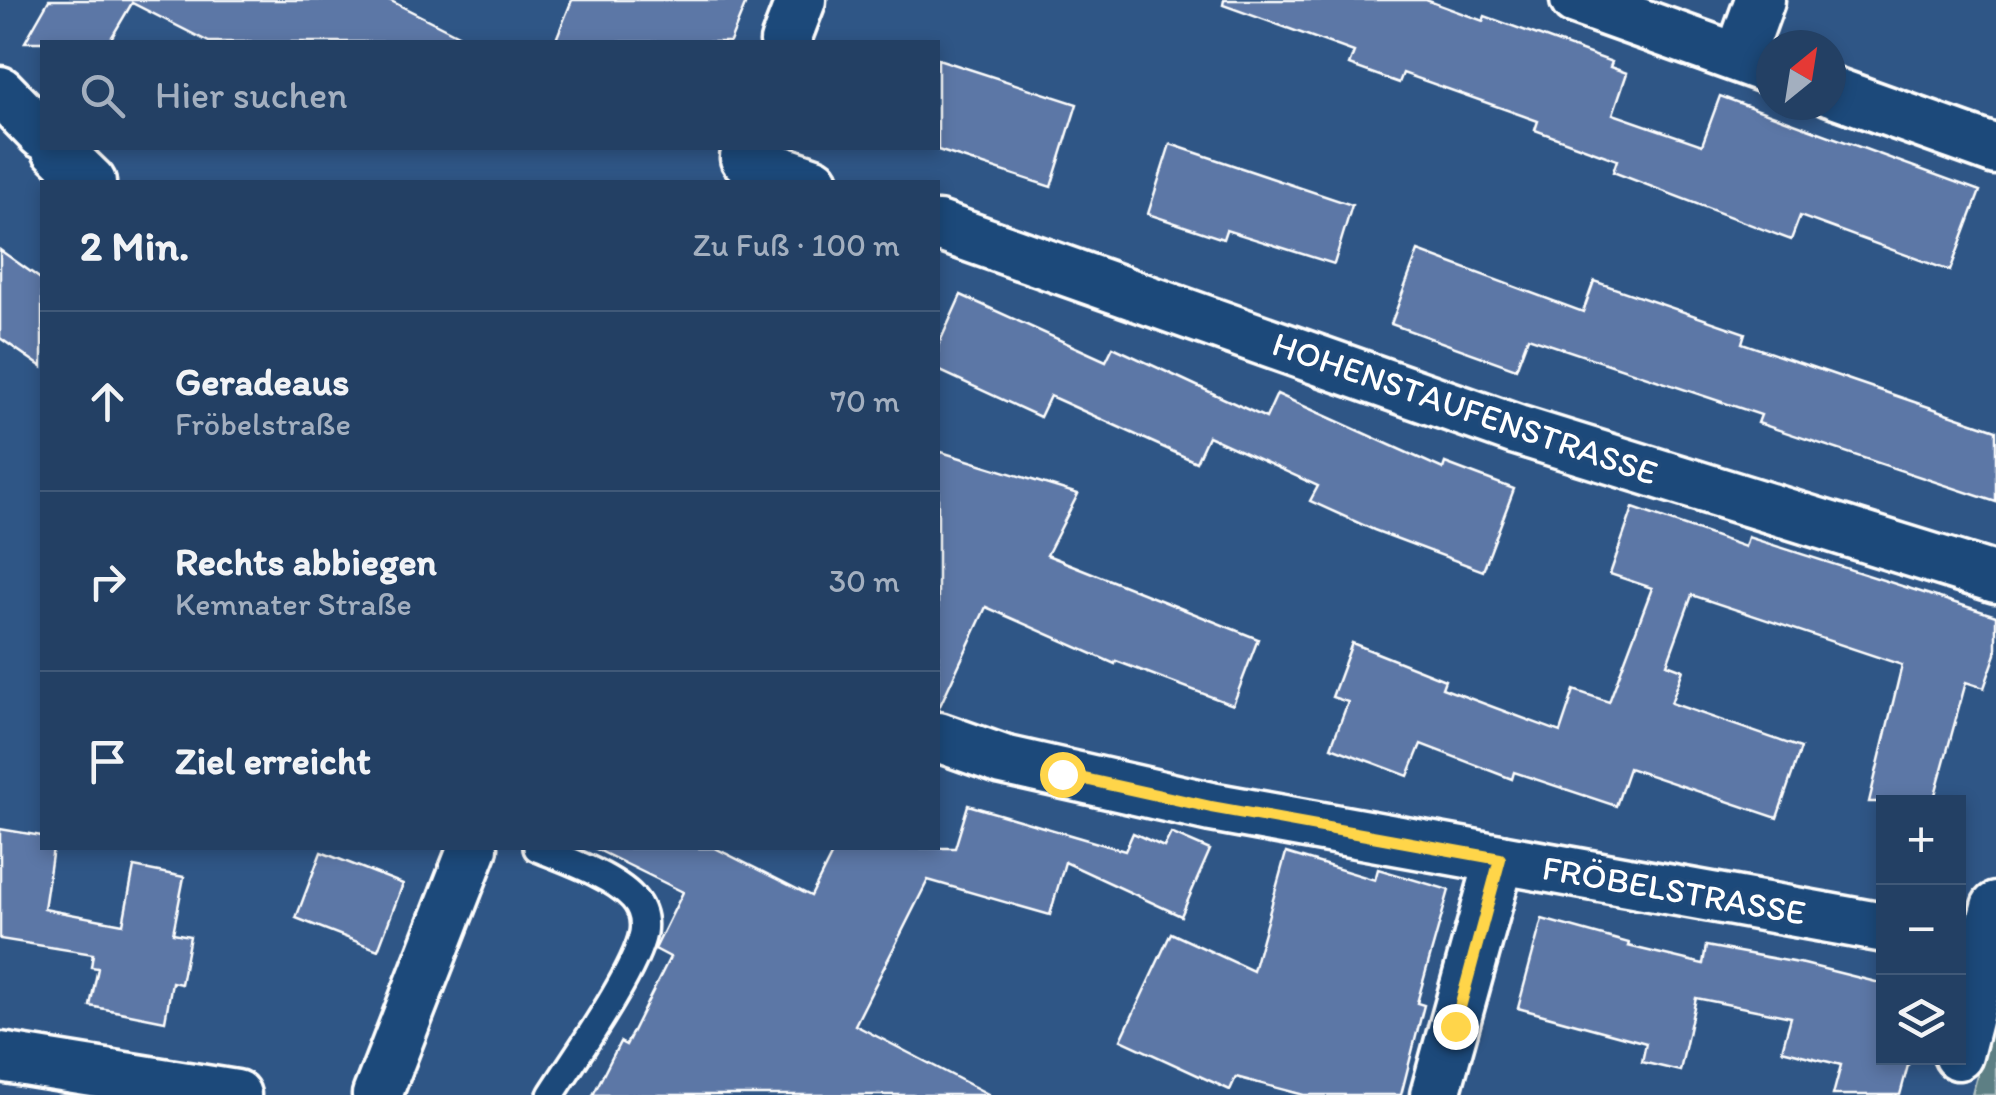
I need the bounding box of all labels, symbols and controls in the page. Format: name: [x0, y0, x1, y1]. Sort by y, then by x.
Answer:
north arrow: [1756, 30, 1846, 120]
search box: [40, 40, 940, 150]
icon: search: [75, 68, 130, 123]
text: Hier suchen: [155, 72, 347, 118]
text: 2 Min.: [80, 220, 189, 271]
text: Zu Fuß · 100 m: [693, 226, 900, 264]
street label: HOHENSTAUFENSTRASSE: [1267, 322, 1663, 494]
text: Geradeaus: [175, 359, 349, 405]
icon: ahead: [80, 374, 135, 429]
text: 70 m: [830, 382, 900, 420]
text: Fröbelstraße: [175, 405, 351, 443]
text: Rechts abbiegen: [175, 539, 437, 585]
icon: right: [80, 554, 135, 609]
text: 30 m: [829, 562, 900, 600]
text: Kemnater Straße: [175, 585, 412, 623]
icon: arrive: [80, 734, 135, 789]
text: Ziel erreicht: [175, 738, 371, 784]
route start: [1040, 752, 1086, 798]
map controls: [1876, 795, 1966, 1065]
button: +: [1876, 795, 1966, 885]
street label: FRÖBELSTRASSE: [1539, 846, 1809, 934]
button: −: [1876, 885, 1966, 975]
button: layers: [1876, 975, 1966, 1065]
route end: [1433, 1004, 1479, 1050]

